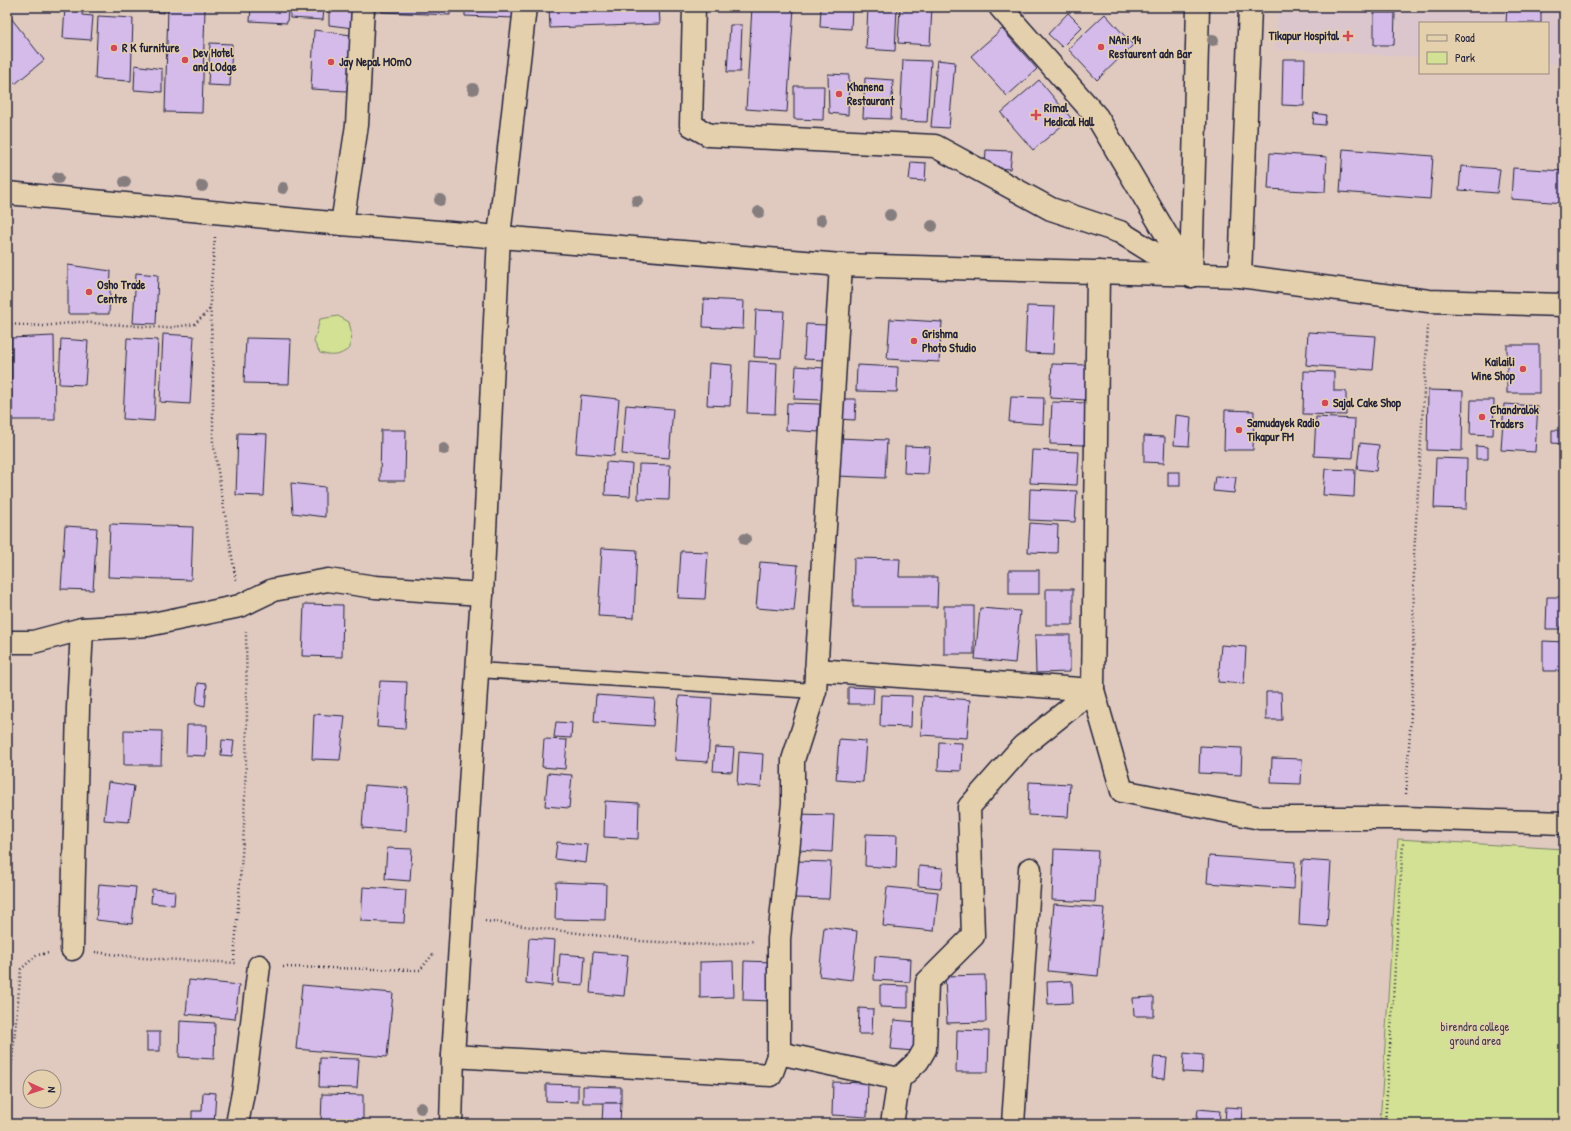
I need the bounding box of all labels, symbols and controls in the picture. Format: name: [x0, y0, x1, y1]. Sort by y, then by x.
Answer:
legend: [1419, 22, 1549, 74]
place label: Tikapur Hospital: [1268, 27, 1340, 45]
text: Road: [1455, 29, 1475, 46]
marker: Tikapur Hospital: [1342, 30, 1354, 42]
place label: NAni 14 Restaurent adn Bar: [1109, 31, 1193, 62]
place label: R K furniture: [122, 39, 180, 56]
marker: NAni 14 Restaurent adn Bar: [1096, 42, 1106, 52]
marker: R K furniture: [109, 43, 119, 53]
place label: Dev Hotel and LOdge: [193, 44, 237, 76]
text: Park: [1455, 49, 1475, 66]
place label: Jay Nepal MOmO: [339, 53, 412, 71]
marker: Dev Hotel and LOdge: [180, 55, 190, 65]
marker: Jay Nepal MOmO: [326, 57, 336, 67]
place label: Khanena Restaurant: [847, 78, 895, 109]
marker: Khanena Restaurant: [834, 89, 844, 99]
place label: Rimal Medical Hall: [1044, 99, 1095, 130]
marker: Rimal Medical Hall: [1031, 110, 1041, 120]
place label: Osho Trade Centre: [97, 276, 146, 307]
marker: Osho Trade Centre: [84, 287, 94, 297]
place label: Grishma Photo Studio: [922, 325, 976, 356]
marker: Grishma Photo Studio: [909, 336, 919, 346]
place label: Kailaili Wine Shop: [1471, 353, 1516, 385]
marker: Kailaili Wine Shop: [1518, 364, 1528, 374]
place label: Sajal Cake Shop: [1333, 394, 1402, 412]
marker: Sajal Cake Shop: [1320, 398, 1330, 408]
place label: Chandralok Traders: [1489, 401, 1539, 432]
marker: Chandralok Traders: [1477, 412, 1487, 422]
place label: Samudayek Radio Tikapur FM: [1246, 414, 1320, 446]
marker: Samudayek Radio Tikapur FM: [1234, 425, 1244, 435]
park label: birendra college ground area: [1441, 1018, 1510, 1049]
north arrow: [22, 1069, 62, 1109]
text: N: [45, 1086, 59, 1093]

